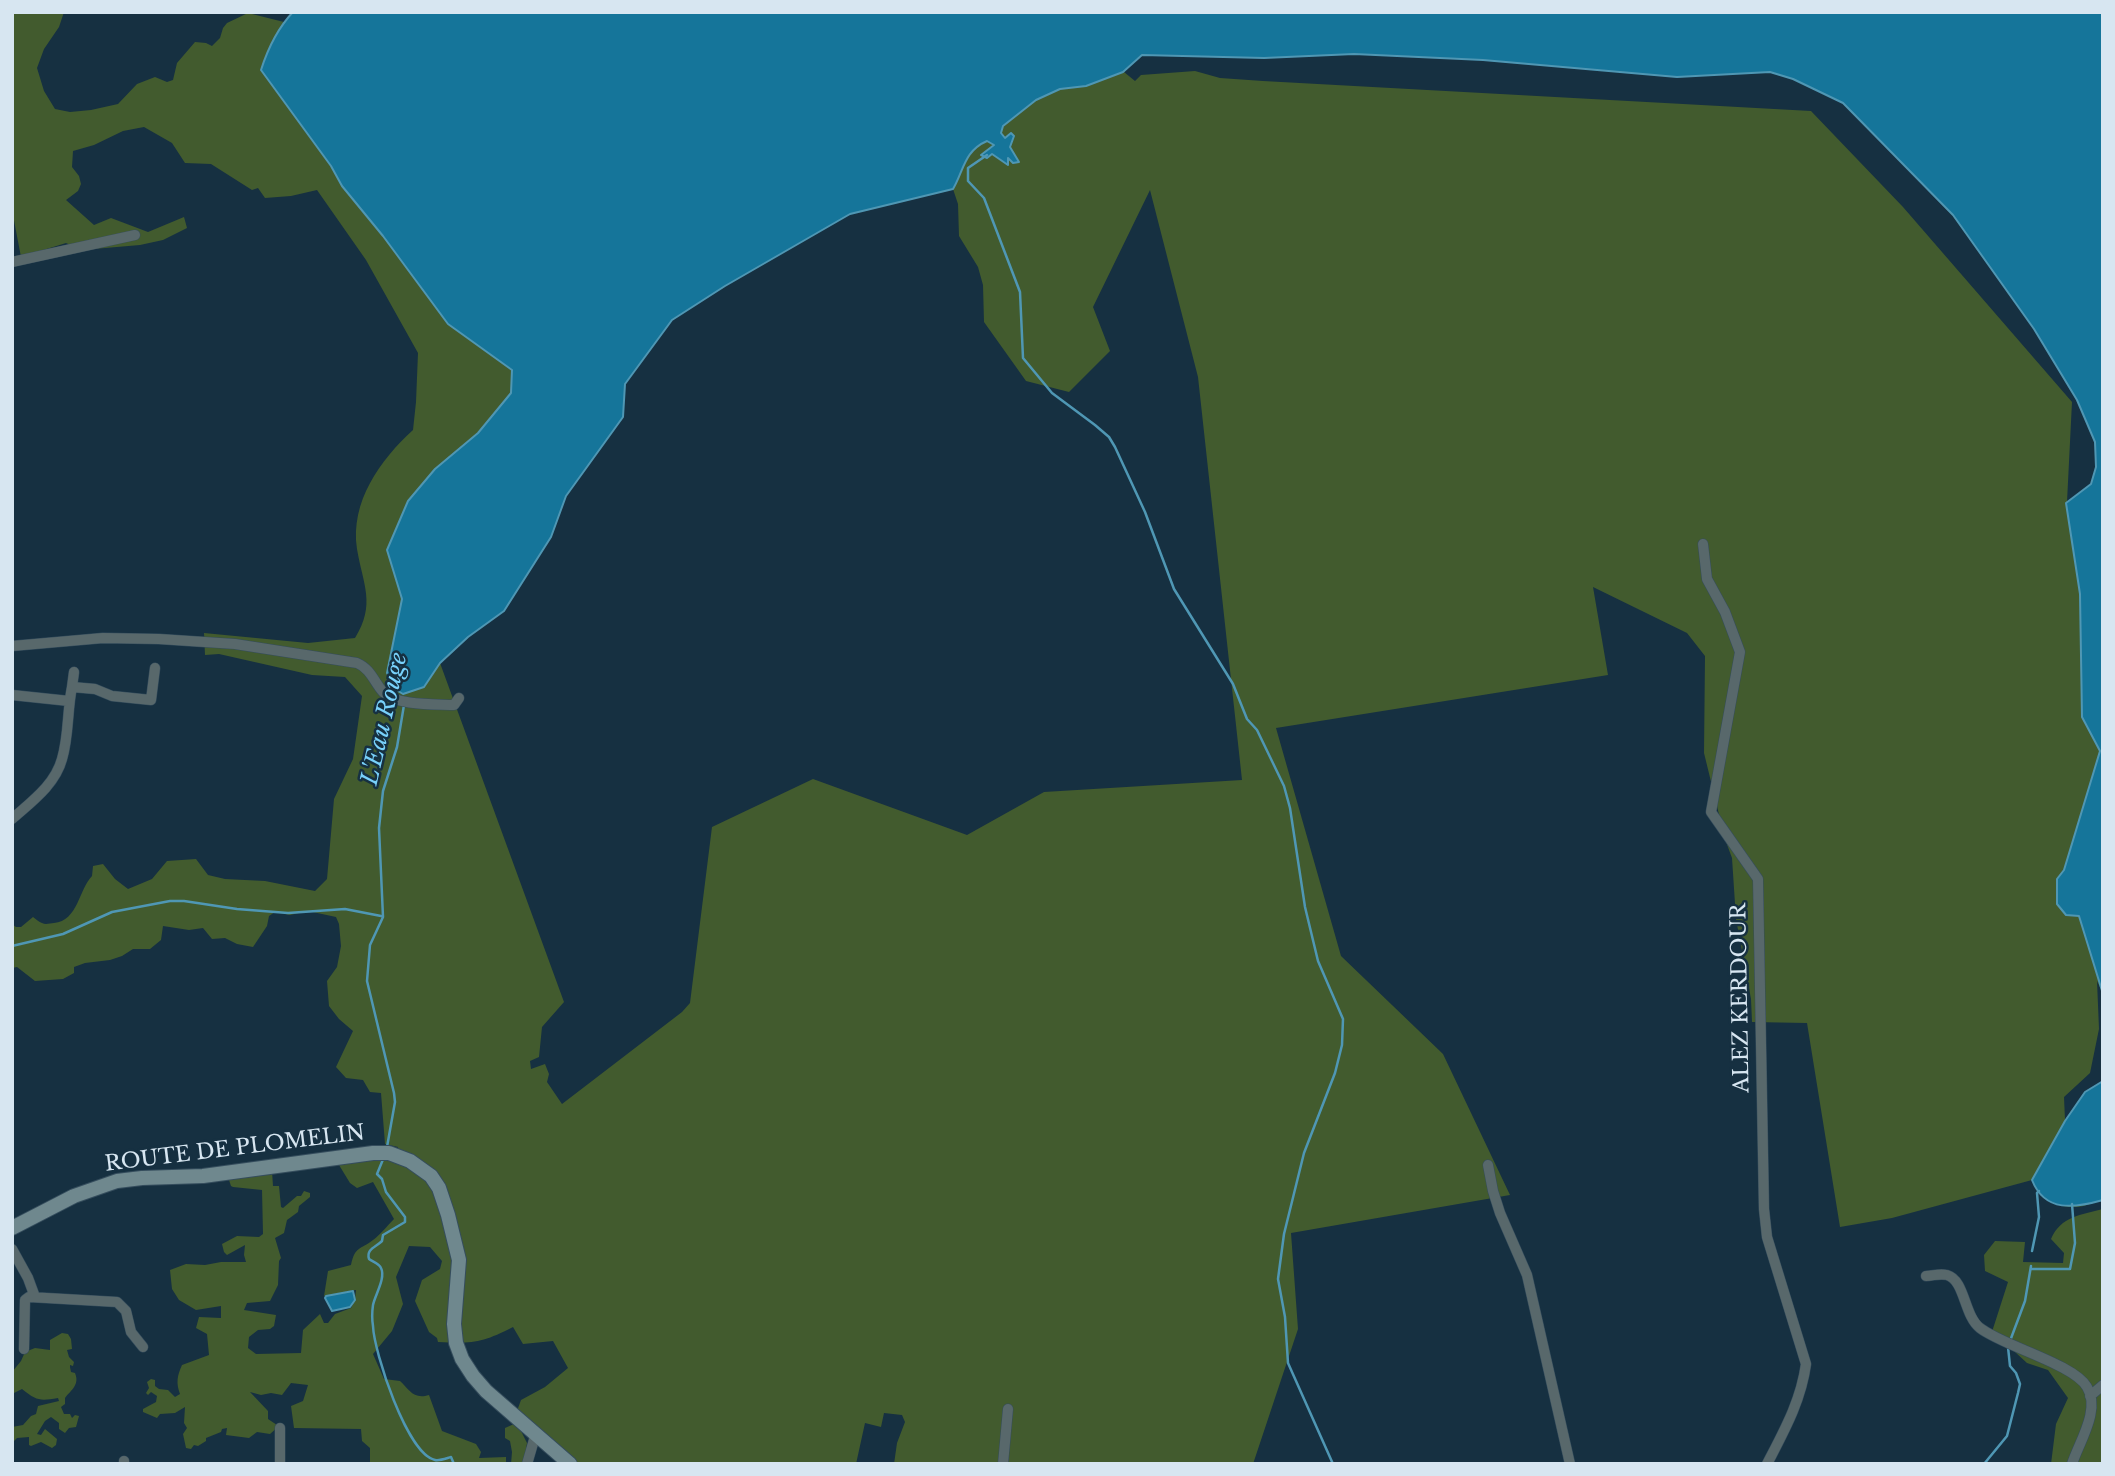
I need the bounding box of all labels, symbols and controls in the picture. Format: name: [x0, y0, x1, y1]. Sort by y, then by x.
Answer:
water label: L'Eau Rouge: [356, 650, 414, 788]
street label: ALEZ KERDOUR: [1727, 903, 1755, 1093]
street label: ROUTE DE PLOMELIN: [104, 1121, 366, 1177]

